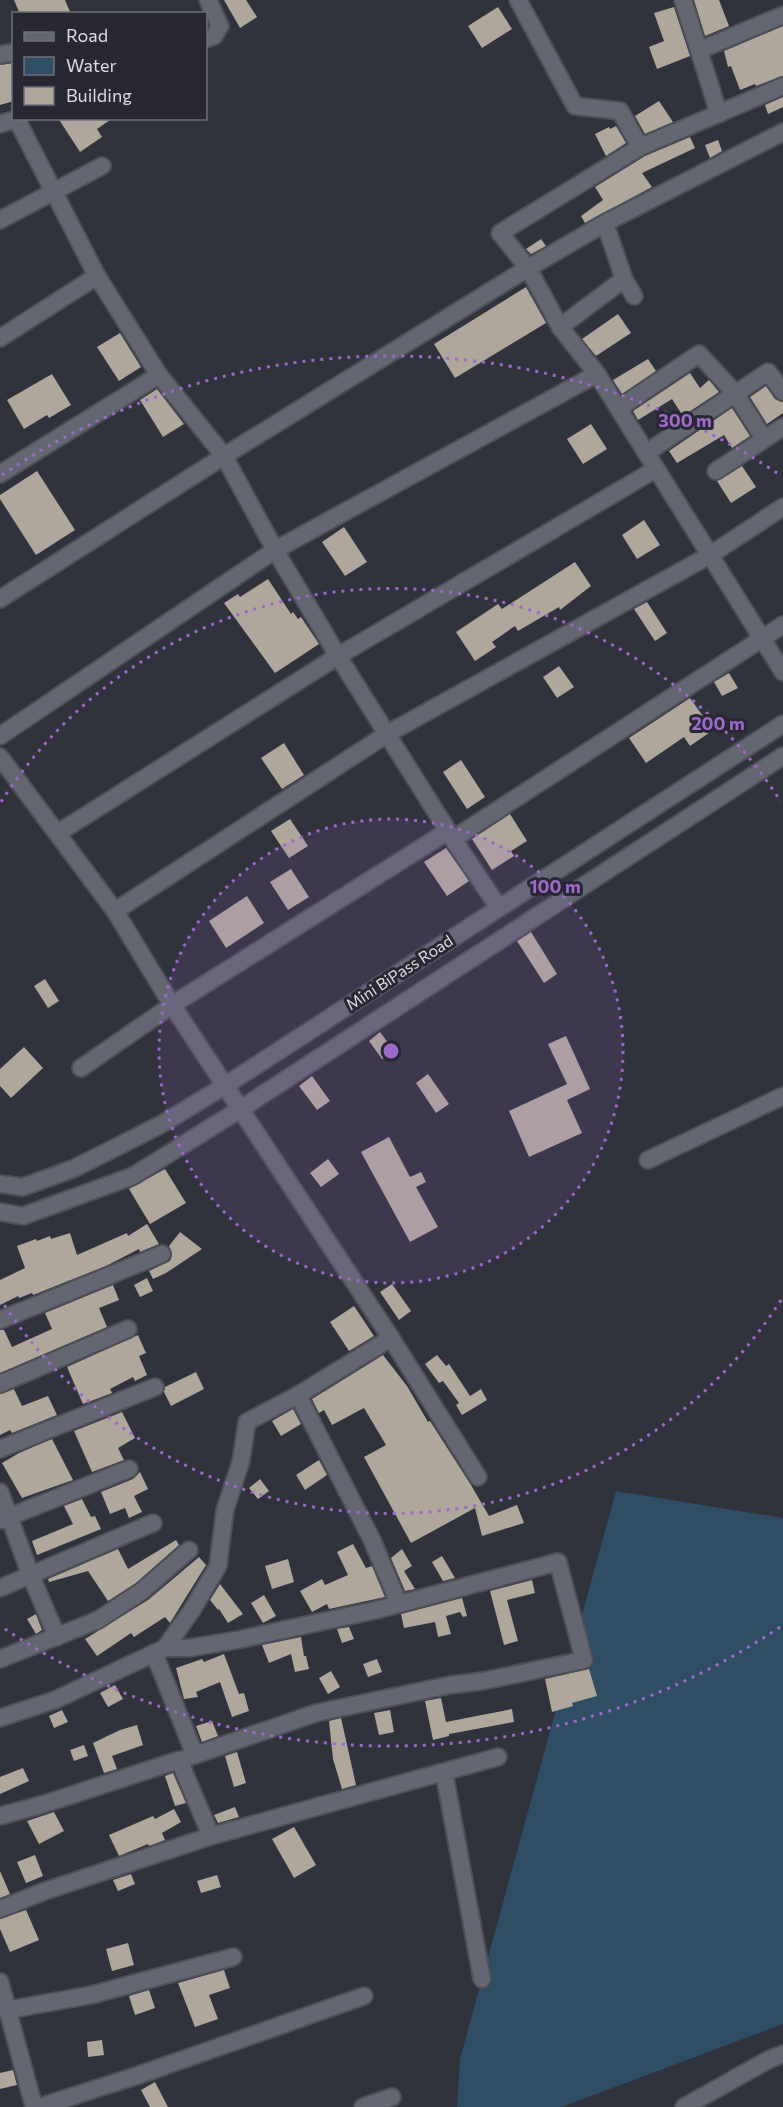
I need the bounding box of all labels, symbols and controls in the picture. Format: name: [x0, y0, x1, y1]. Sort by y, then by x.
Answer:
legend: [12, 12, 207, 120]
text: Road: [66, 24, 108, 46]
text: Water: [66, 54, 117, 76]
text: Building: [66, 84, 132, 106]
text: 300 m: [658, 409, 712, 431]
text: 200 m: [691, 712, 745, 734]
text: 100 m: [529, 875, 581, 897]
street label: Mini BiPass Road: [342, 930, 456, 1014]
centre of rings: [381, 1041, 401, 1061]

